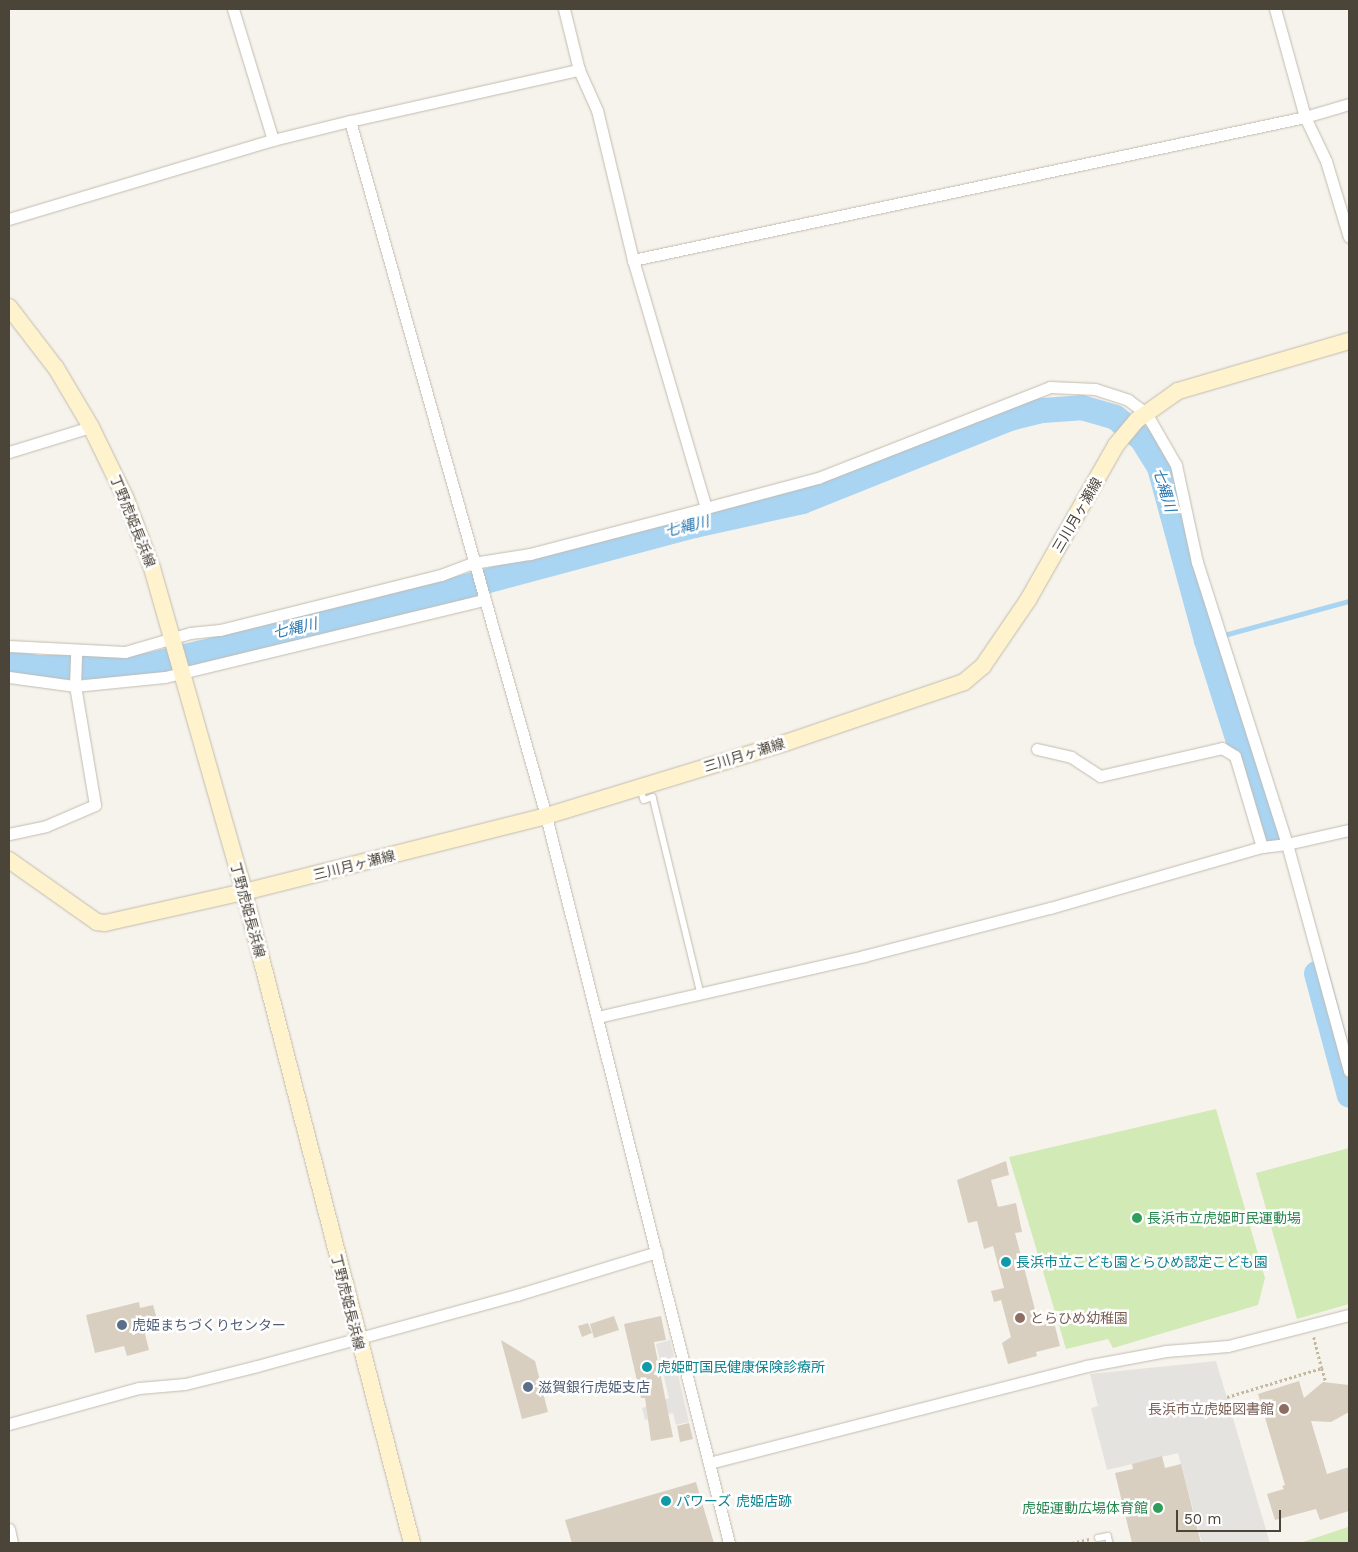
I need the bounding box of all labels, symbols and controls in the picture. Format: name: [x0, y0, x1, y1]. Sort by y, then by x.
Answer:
water label: 七縄川: [1149, 466, 1179, 514]
street label: 丁野虎姫長浜線: [107, 472, 159, 570]
street label: 三川月ヶ瀬線: [1049, 474, 1105, 556]
water label: 七縄川: [663, 513, 711, 541]
water label: 七縄川: [271, 615, 319, 643]
street label: 三川月ヶ瀬線: [701, 735, 787, 775]
street label: 三川月ヶ瀬線: [311, 847, 397, 883]
street label: 丁野虎姫長浜線: [227, 860, 269, 960]
place label: 長浜市立虎姫町民運動場: [1147, 1210, 1301, 1226]
marker: 長浜市立虎姫町民運動場: [1131, 1212, 1143, 1224]
street label: 丁野虎姫長浜線: [328, 1252, 368, 1352]
place label: 長浜市立こども園とらひめ認定こども園: [1016, 1254, 1268, 1270]
marker: 長浜市立こども園とらひめ認定こども園: [1000, 1256, 1012, 1268]
place label: とらひめ幼稚園: [1030, 1310, 1128, 1326]
marker: とらひめ幼稚園: [1014, 1312, 1026, 1324]
place label: 虎姫まちづくりセンター: [132, 1317, 286, 1333]
marker: 虎姫まちづくりセンター: [116, 1319, 128, 1331]
place label: 虎姫町国民健康保険診療所: [657, 1359, 825, 1375]
marker: 虎姫町国民健康保険診療所: [641, 1361, 653, 1373]
place label: 滋賀銀行虎姫支店: [538, 1379, 650, 1395]
marker: 滋賀銀行虎姫支店: [522, 1381, 534, 1393]
place label: 長浜市立虎姫図書館: [1148, 1401, 1274, 1417]
marker: 長浜市立虎姫図書館: [1278, 1403, 1290, 1415]
place label: パワーズ 虎姫店跡: [676, 1493, 793, 1509]
marker: パワーズ 虎姫店跡: [660, 1495, 672, 1507]
place label: 虎姫運動広場体育館: [1022, 1500, 1148, 1516]
scale bar: [1178, 1500, 1283, 1532]
marker: 虎姫運動広場体育館: [1152, 1502, 1164, 1514]
text: 50 m: [1184, 1510, 1221, 1528]

